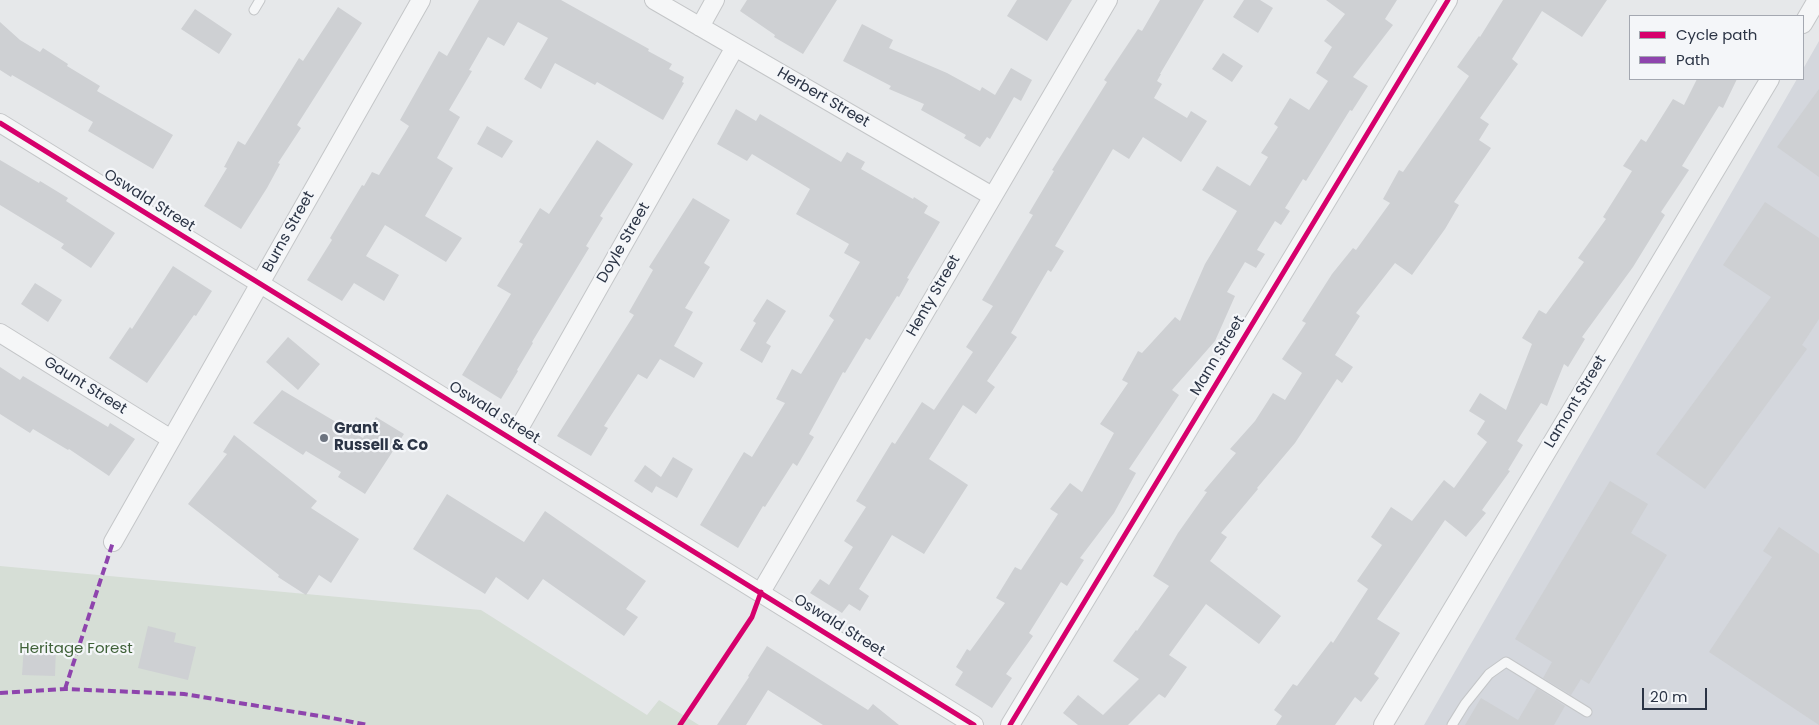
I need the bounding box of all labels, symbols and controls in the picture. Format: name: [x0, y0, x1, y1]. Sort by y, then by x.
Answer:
legend: [1629, 15, 1804, 80]
text: Cycle path: [1676, 24, 1757, 45]
text: Path: [1676, 49, 1710, 70]
street label: Herbert Street: [774, 64, 872, 132]
street label: Oswald Street: [100, 166, 198, 236]
street label: Burns Street: [259, 188, 319, 276]
street label: Doyle Street: [594, 200, 654, 286]
street label: Henty Street: [903, 252, 965, 340]
street label: Mann Street: [1187, 313, 1249, 399]
street label: Gaunt Street: [40, 353, 130, 419]
street label: Lamont Street: [1541, 353, 1611, 451]
street label: Oswald Street: [445, 378, 543, 448]
place label: Grant Russell & Co: [334, 420, 428, 455]
marker: Grant Russell & Co: [318, 432, 330, 444]
street label: Oswald Street: [790, 591, 888, 661]
park label: Heritage Forest: [19, 640, 133, 658]
scale bar: [1644, 678, 1709, 710]
text: 20 m: [1650, 686, 1688, 707]

